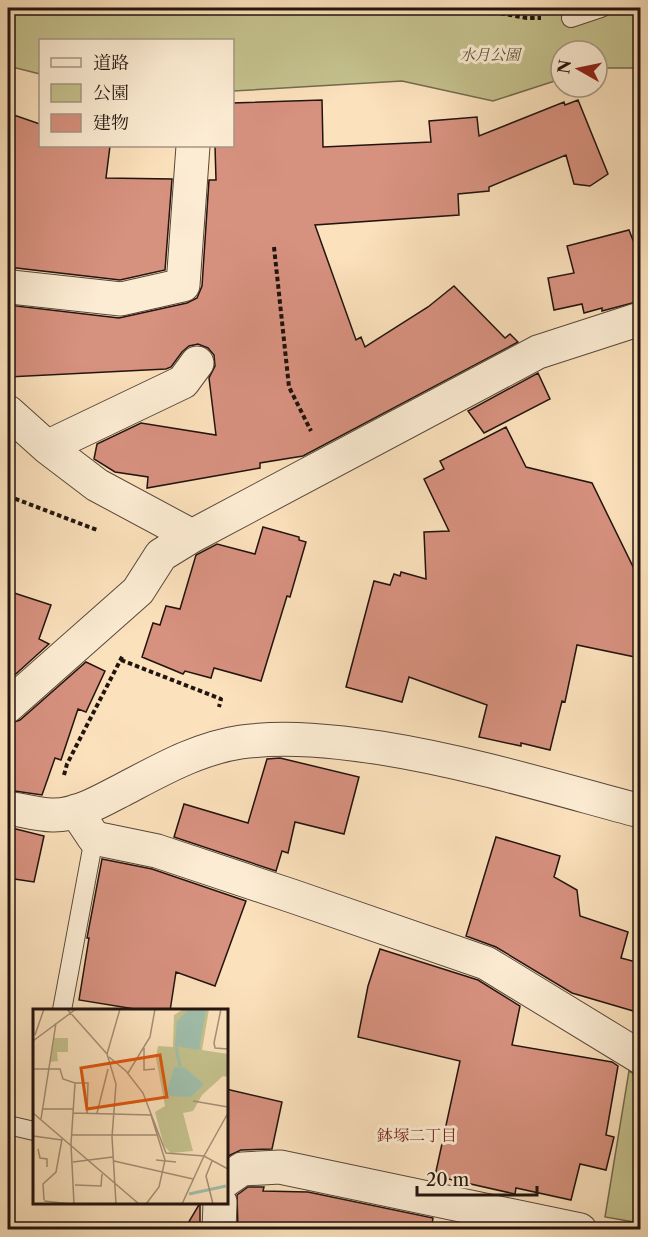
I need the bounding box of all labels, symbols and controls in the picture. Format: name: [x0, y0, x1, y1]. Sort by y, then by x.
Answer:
legend: [39, 39, 234, 147]
north arrow: [549, 39, 609, 99]
park label: 水月公園: [460, 45, 523, 64]
text: 道路: [93, 52, 129, 74]
text: N: [553, 58, 575, 75]
text: 公園: [93, 82, 129, 104]
text: 建物: [93, 112, 129, 134]
inset map: [33, 1009, 228, 1204]
district label: 鉢塚二丁目: [376, 1125, 457, 1145]
scale bar: [417, 1159, 537, 1197]
text: 20 m: [426, 1169, 470, 1191]

